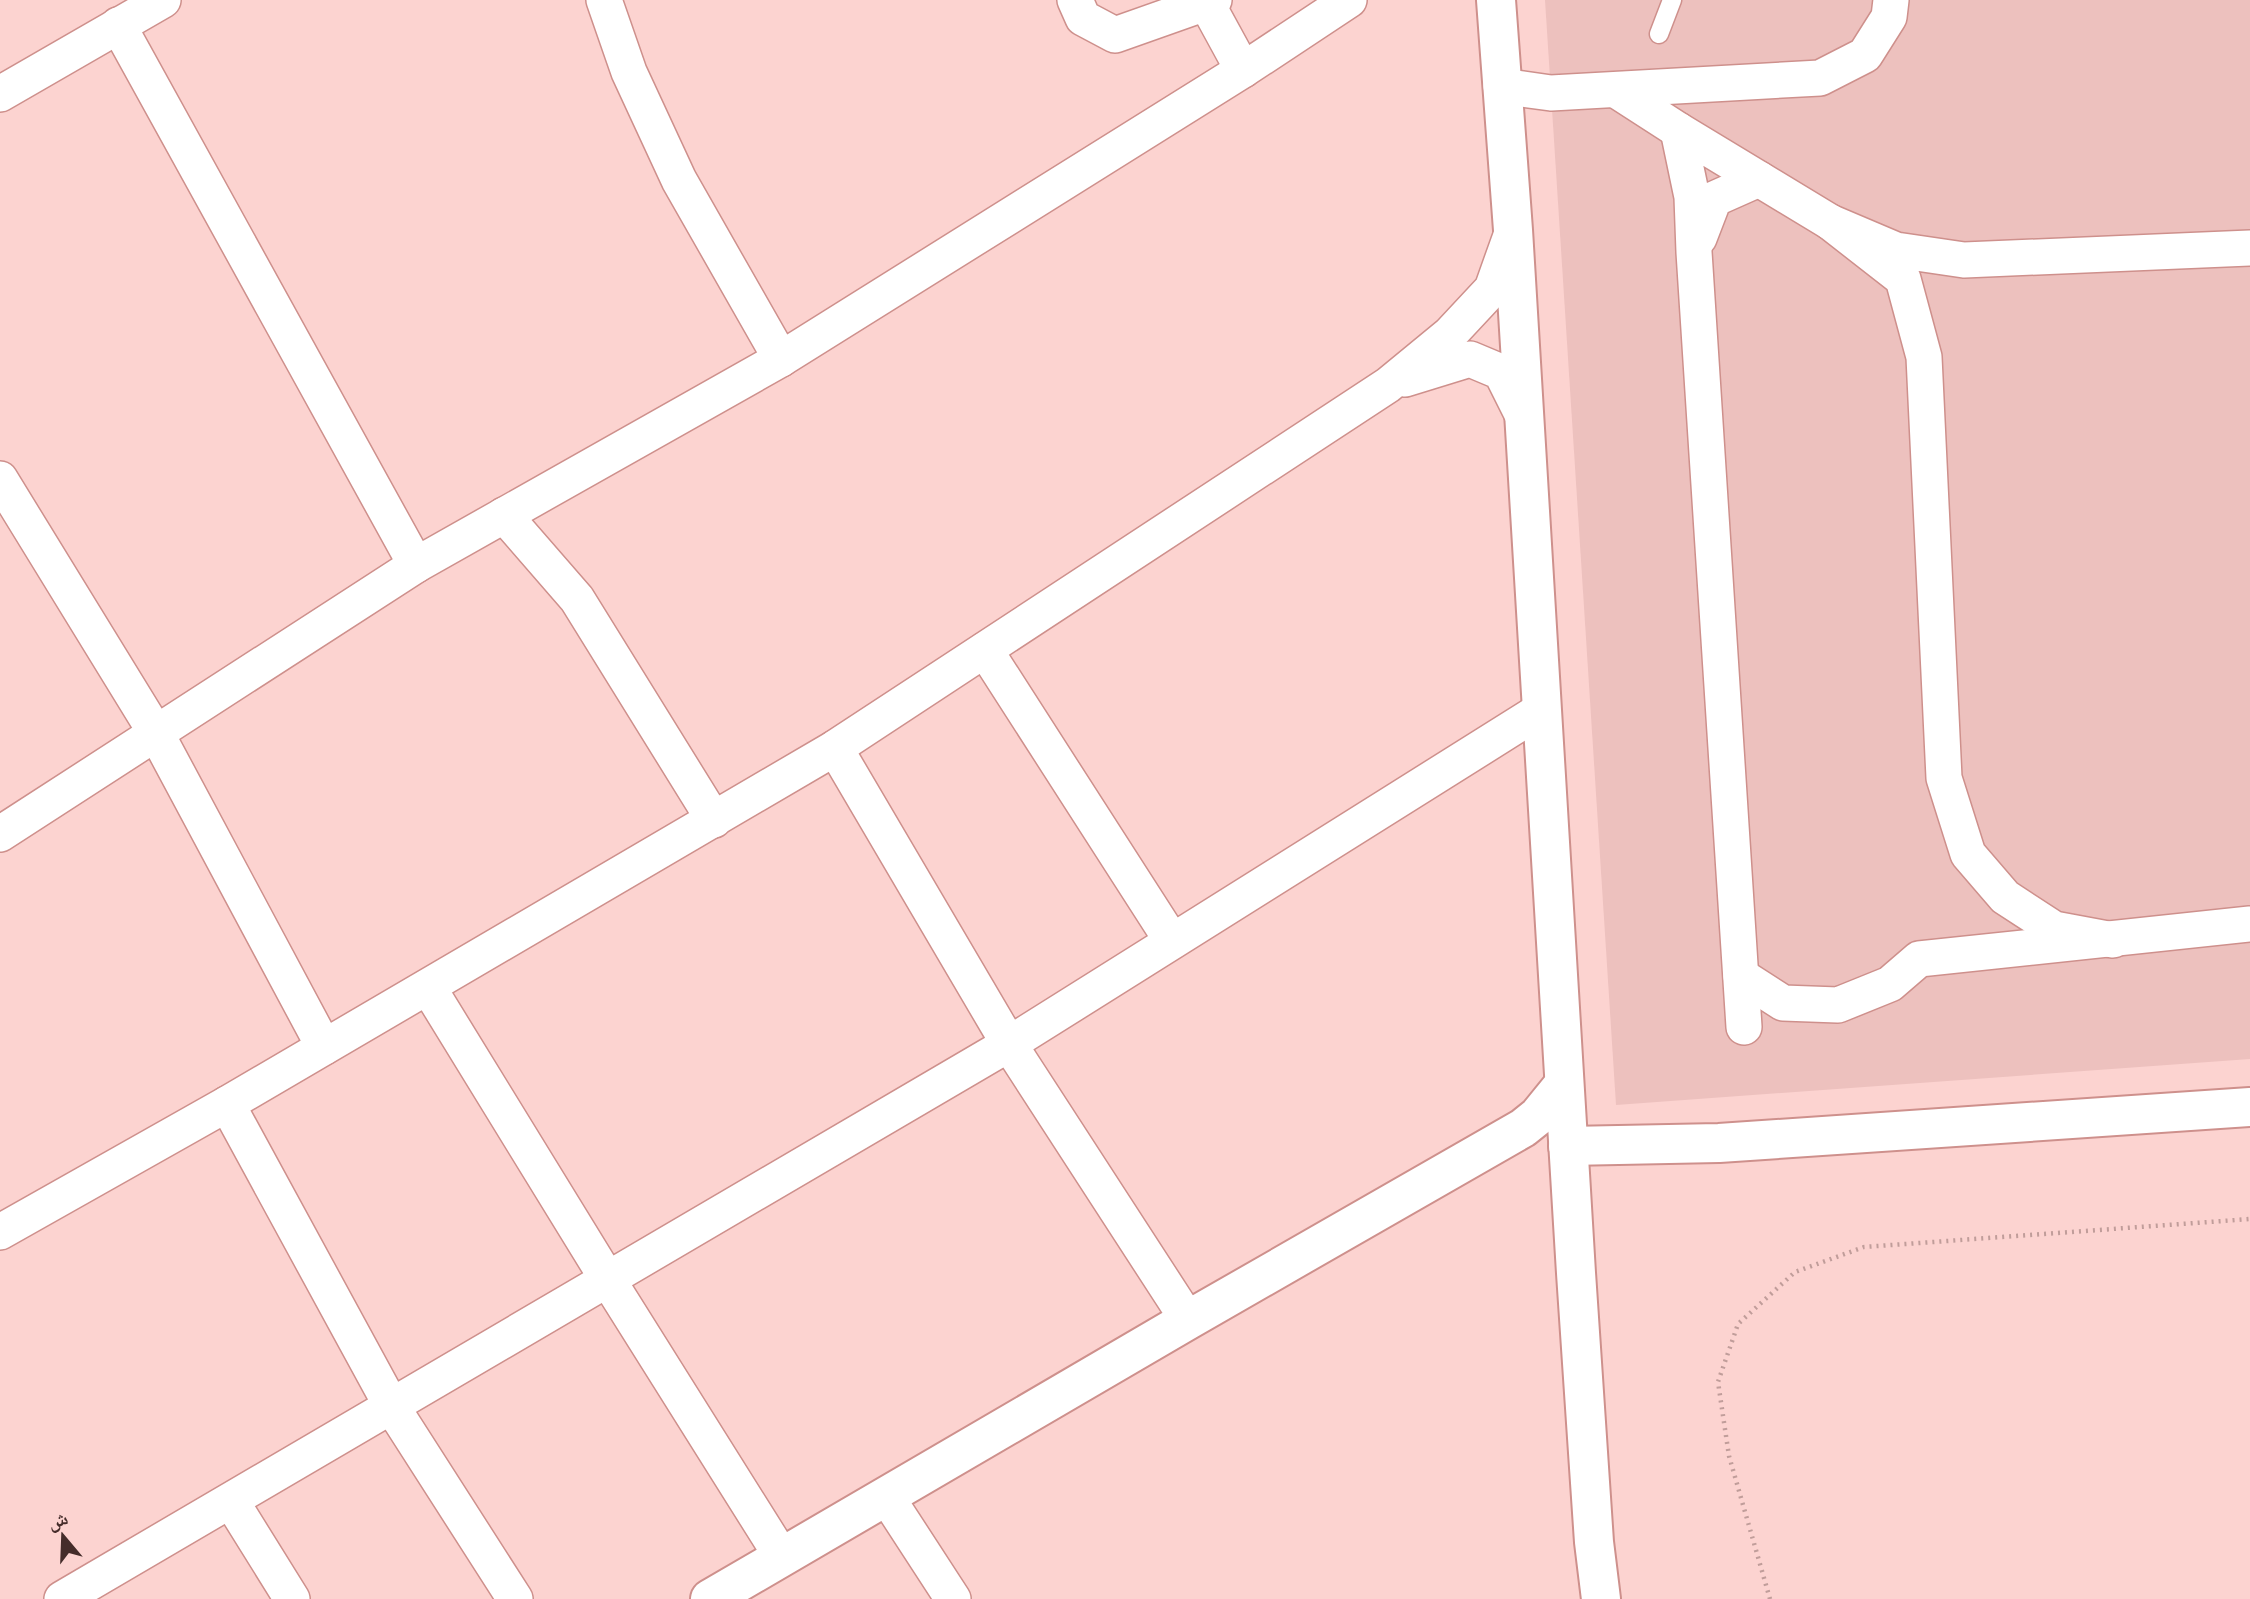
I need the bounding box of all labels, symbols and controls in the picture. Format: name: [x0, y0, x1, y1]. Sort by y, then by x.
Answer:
north arrow: [28, 1501, 98, 1571]
text: ش: [45, 1507, 71, 1536]

